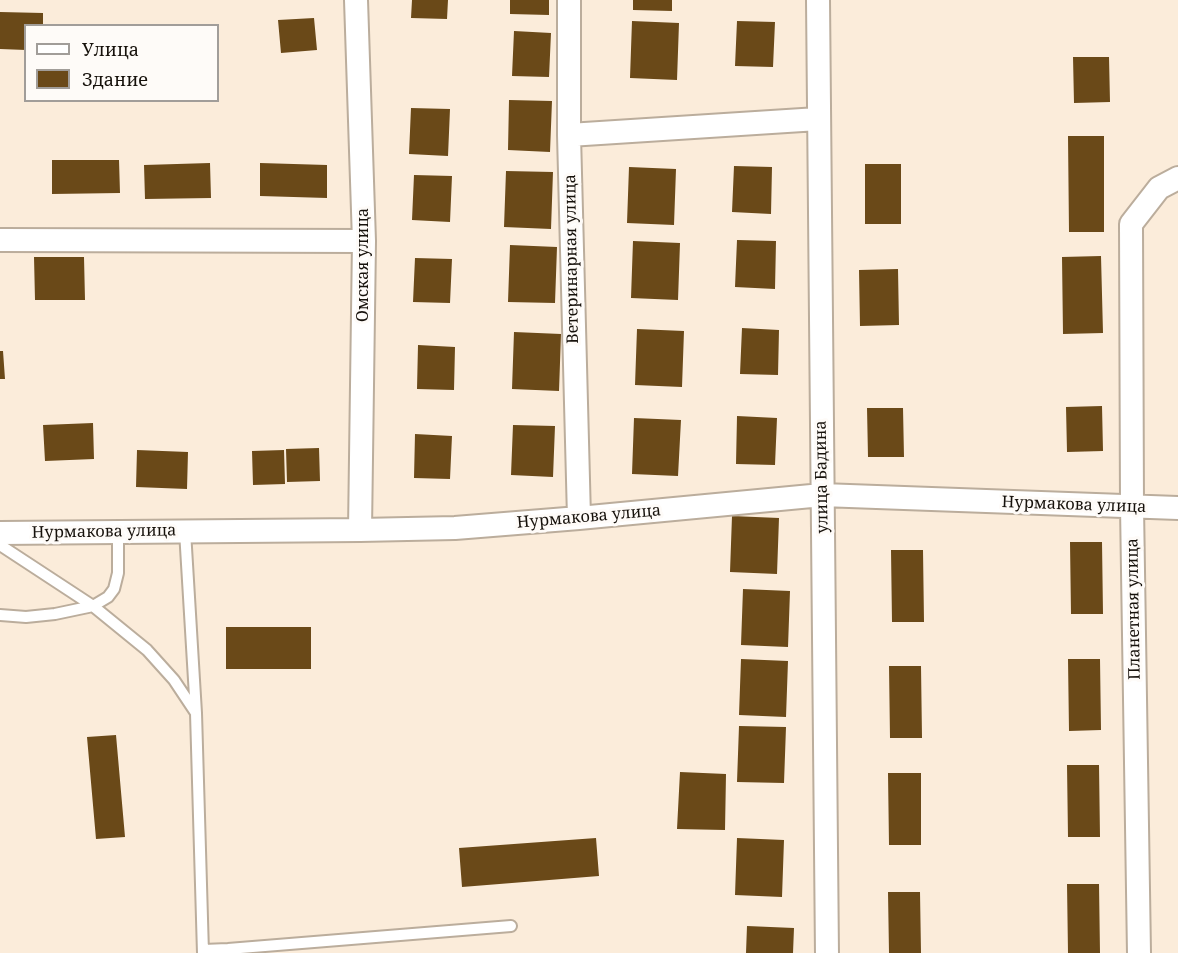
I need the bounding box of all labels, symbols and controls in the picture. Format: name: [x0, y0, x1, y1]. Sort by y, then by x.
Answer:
legend: [24, 24, 219, 102]
text: Улица: [82, 37, 139, 61]
text: Здание: [82, 67, 148, 91]
street label: Ветеринарная улица: [561, 174, 583, 344]
street label: Омская улица: [353, 208, 373, 322]
street label: улица Бадина: [811, 420, 833, 534]
street label: Нурмакова улица: [1001, 493, 1147, 517]
street label: Нурмакова улица: [516, 501, 662, 533]
street label: Нурмакова улица: [32, 521, 176, 543]
street label: Планетная улица: [1123, 538, 1145, 680]

